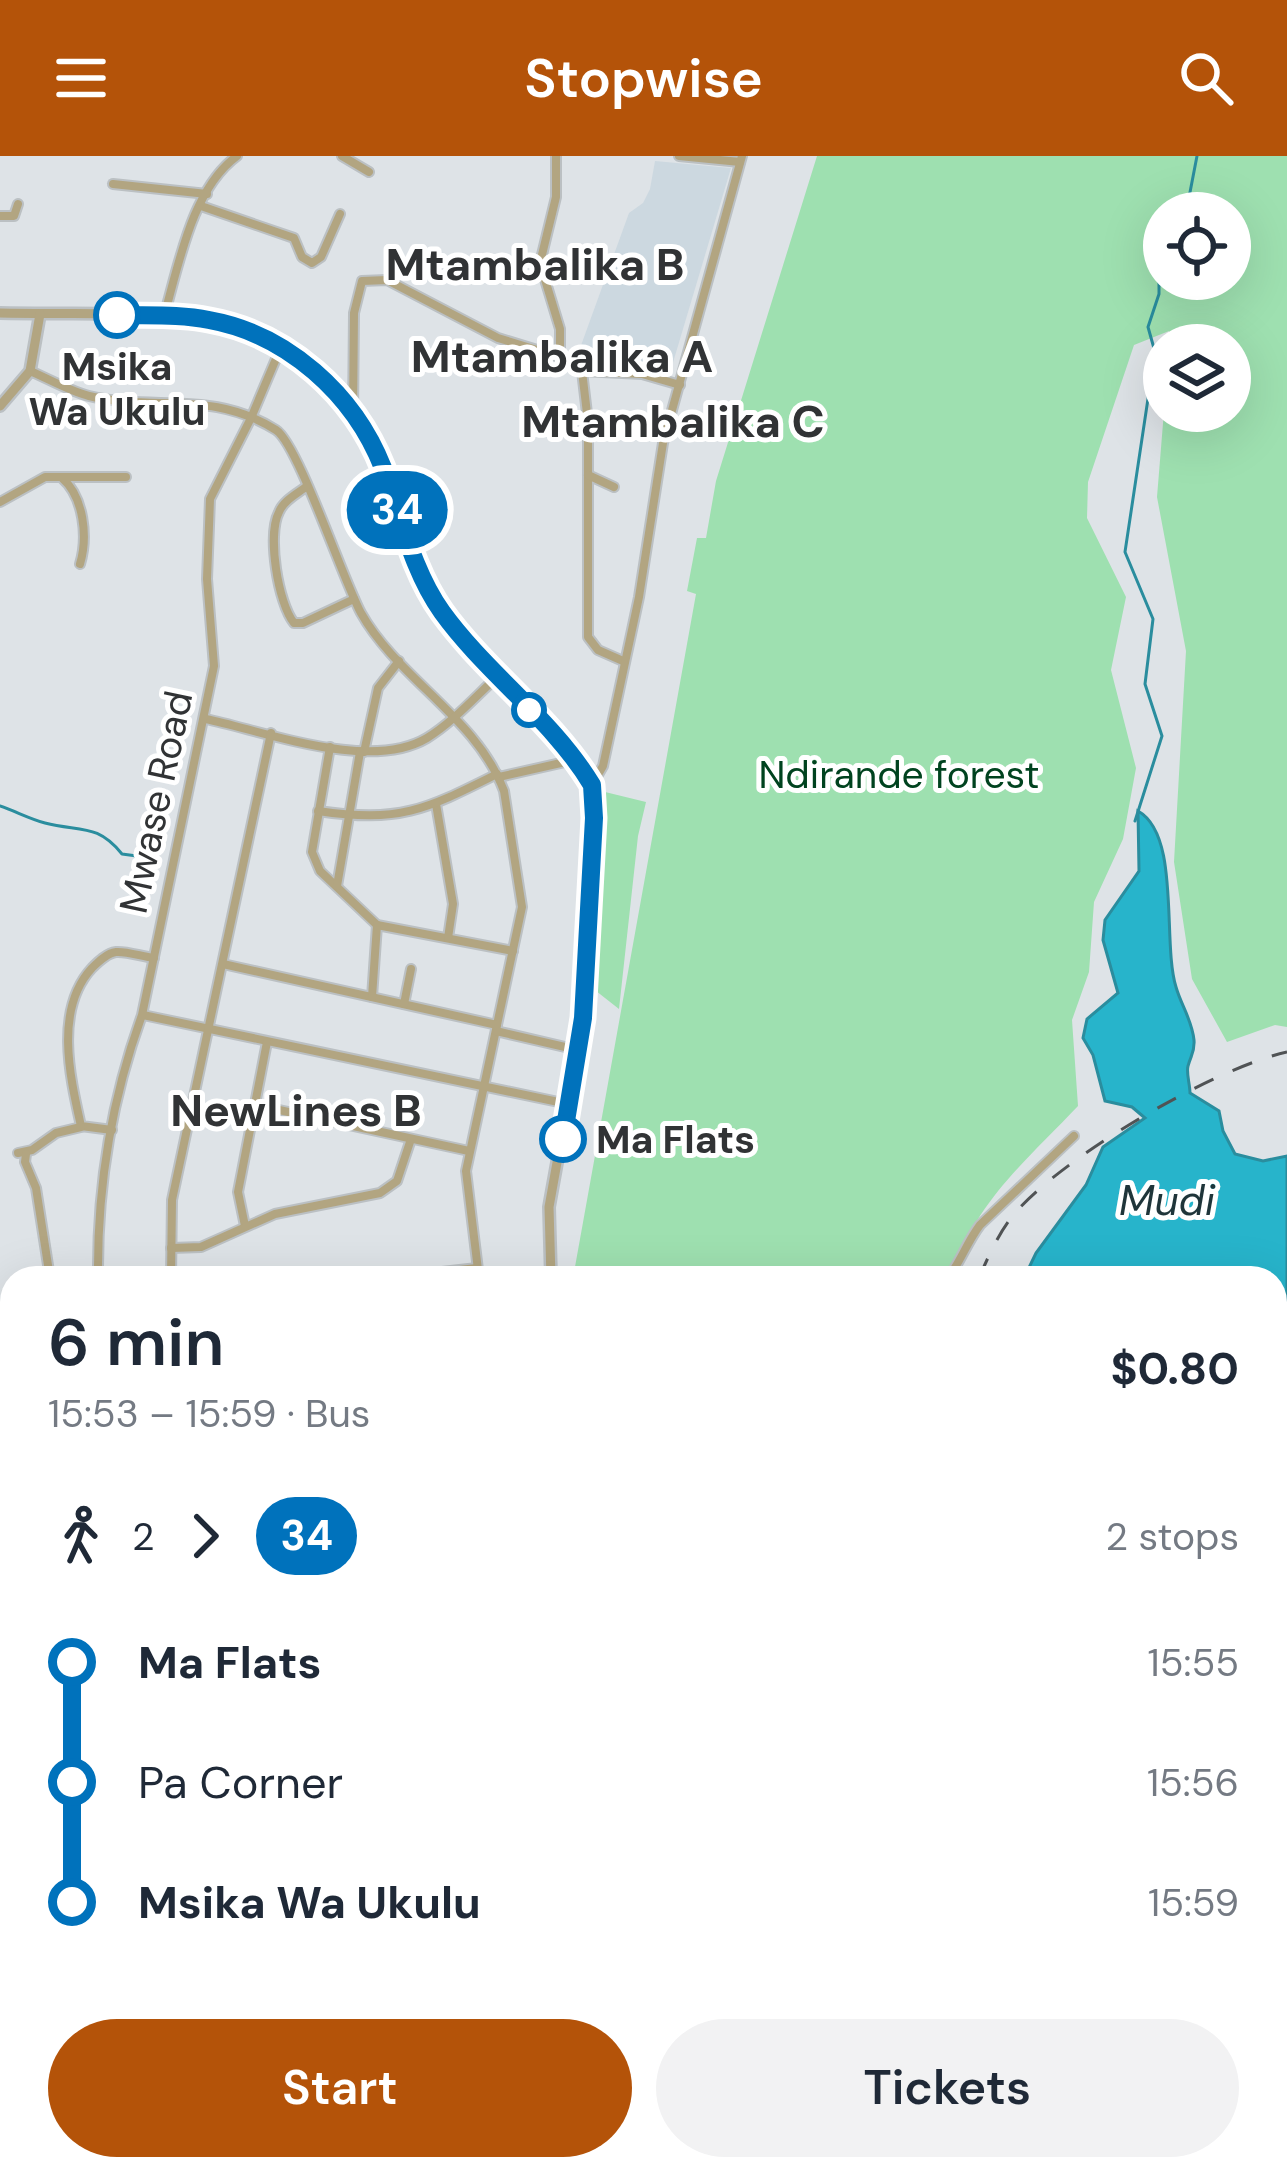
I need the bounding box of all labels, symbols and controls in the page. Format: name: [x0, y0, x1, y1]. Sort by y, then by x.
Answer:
text: Stopwise: [524, 43, 763, 114]
icon: menu: [48, 45, 114, 111]
icon: search: [1173, 45, 1239, 111]
map controls: [1143, 192, 1251, 432]
button: locate: [1143, 192, 1251, 300]
district label: Mtambalika B: [385, 235, 685, 294]
marker: Msika Wa Ukulu: [95, 293, 139, 337]
button: layers: [1143, 324, 1251, 432]
district label: Mtambalika A: [411, 327, 713, 386]
place label: Msika Wa Ukulu: [28, 341, 206, 437]
district label: Mtambalika C: [521, 392, 825, 451]
line badge: 34: [343, 471, 451, 549]
text: 34: [371, 482, 423, 537]
street label: Mwase Road: [108, 686, 204, 918]
unlabelled marker: [513, 694, 545, 726]
park label: Ndirande forest: [758, 749, 1040, 800]
district label: NewLines B: [170, 1081, 422, 1140]
place label: Ma Flats: [596, 1114, 755, 1165]
marker: Ma Flats: [541, 1117, 585, 1161]
water label: Mudi: [1119, 1173, 1216, 1228]
text: 6 min: [48, 1300, 224, 1385]
text: $0.80: [1110, 1339, 1239, 1398]
text: 15:53 – 15:59 · Bus: [48, 1388, 370, 1439]
icon: walk: [48, 1503, 114, 1569]
icon: forward: [172, 1503, 238, 1569]
text: 34: [280, 1508, 333, 1563]
text: 2: [132, 1511, 154, 1562]
text: 2 stops: [1106, 1511, 1239, 1562]
text: Ma Flats: [138, 1633, 321, 1692]
text: 15:55: [1148, 1637, 1239, 1688]
text: Pa Corner: [138, 1753, 343, 1812]
text: 15:56: [1147, 1757, 1239, 1808]
text: Msika Wa Ukulu: [138, 1873, 481, 1932]
text: 15:59: [1148, 1877, 1239, 1928]
button: Start: [48, 2019, 632, 2157]
button: Tickets: [656, 2019, 1239, 2157]

